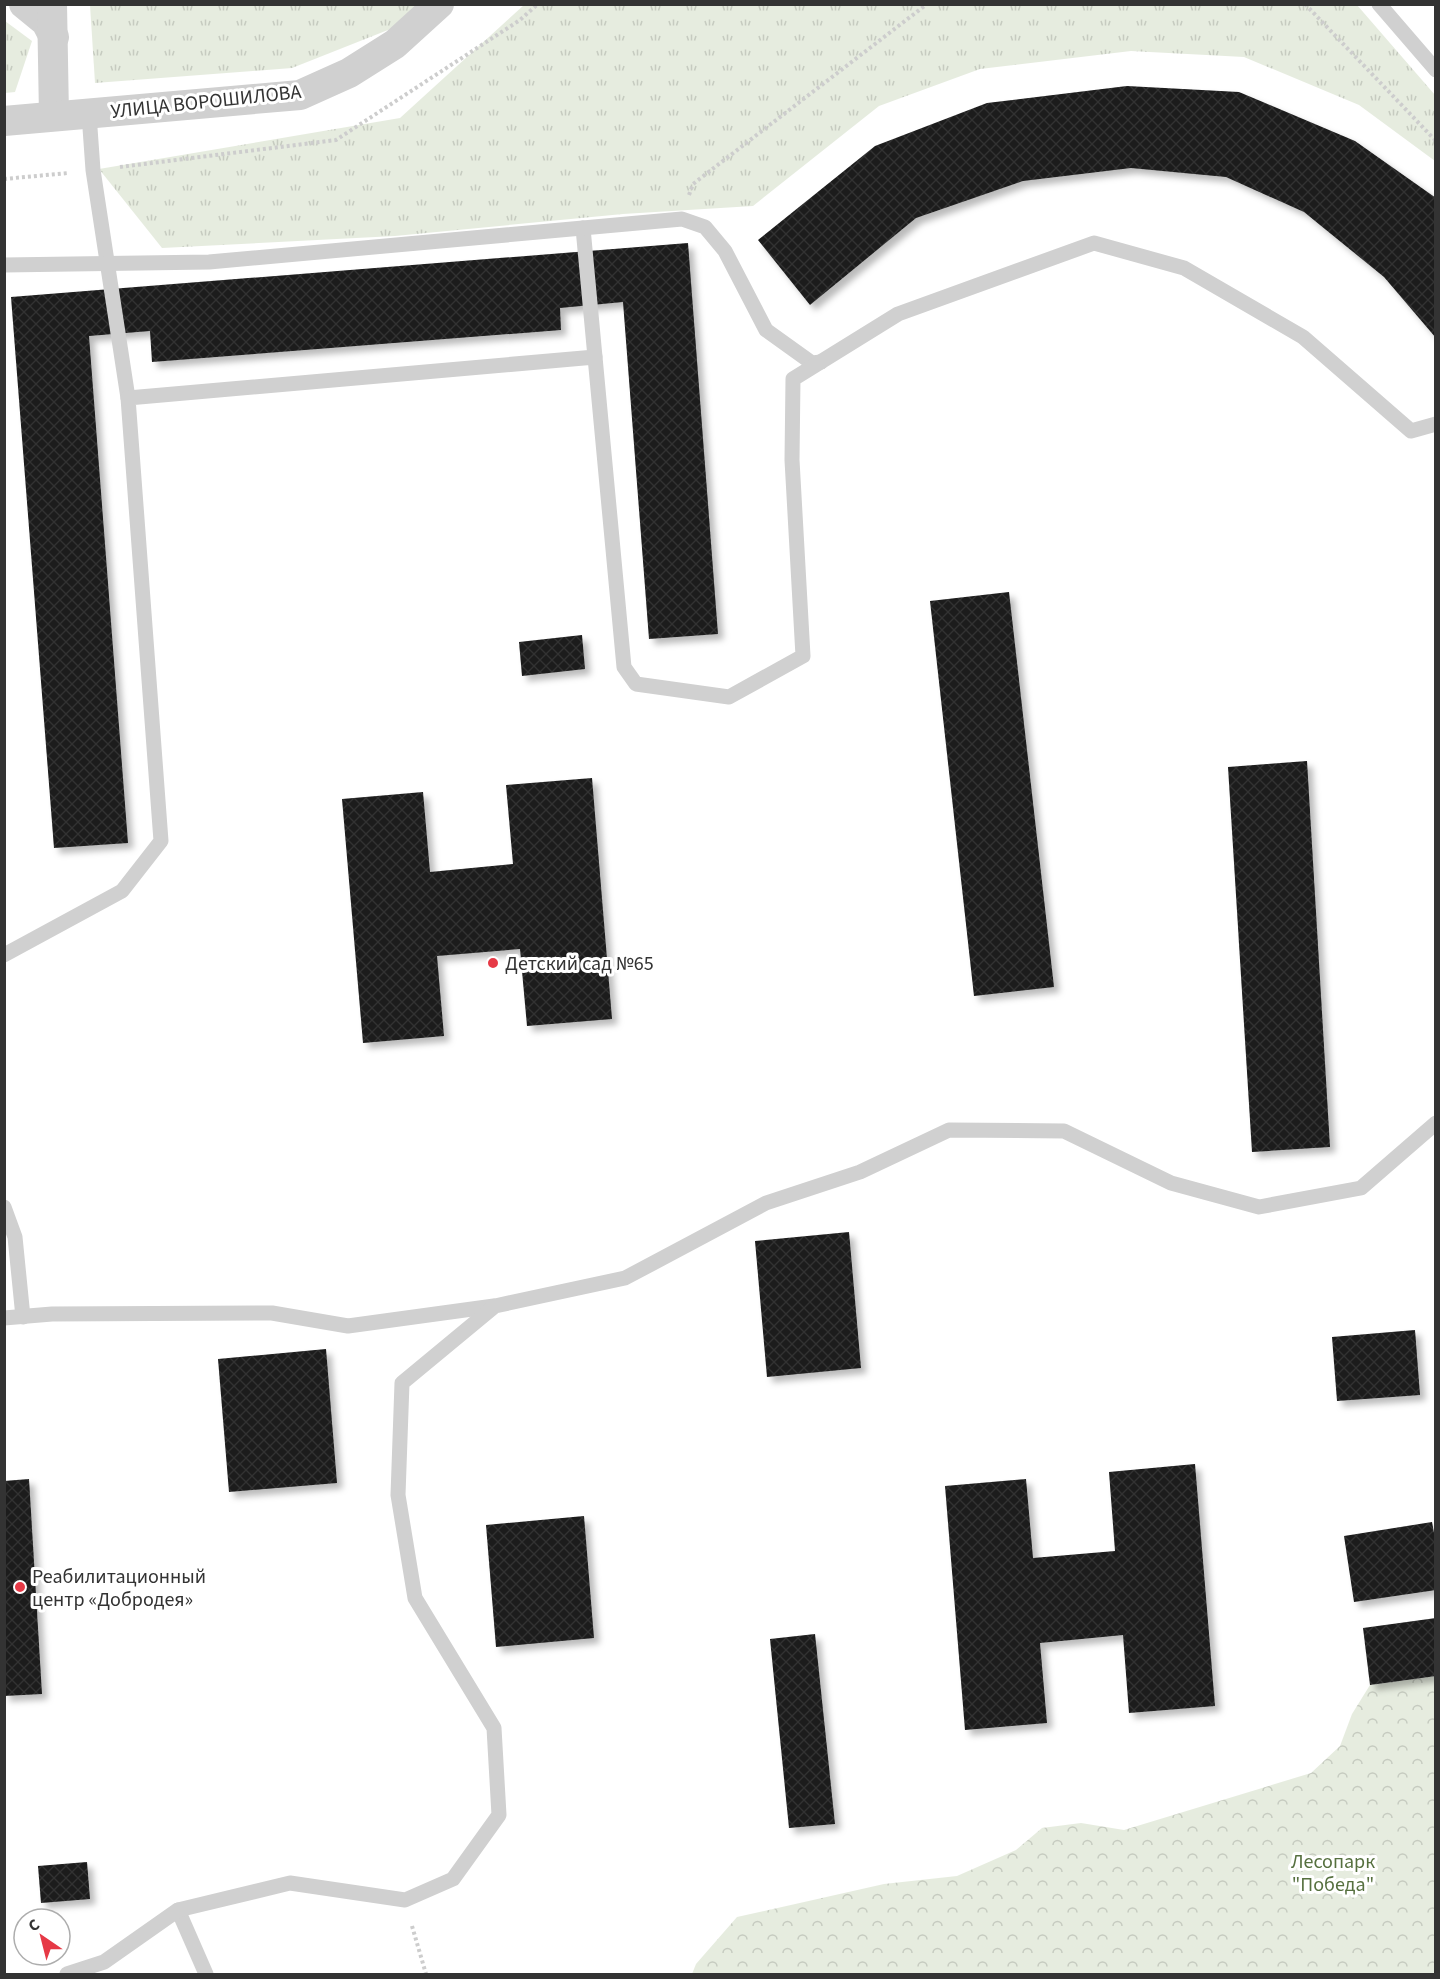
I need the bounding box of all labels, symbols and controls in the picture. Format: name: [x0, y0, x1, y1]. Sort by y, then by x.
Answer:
street label: УЛИЦА ВОРОШИЛОВА: [109, 78, 303, 126]
place label: Детский сад №65: [505, 950, 654, 978]
marker: Детский сад №65: [486, 956, 500, 970]
place label: Реабилитационный центр «Добродея»: [32, 1563, 206, 1614]
marker: Реабилитационный центр «Добродея»: [13, 1580, 27, 1594]
park label: Лесопарк "Победа": [1291, 1848, 1375, 1899]
north arrow: [12, 1907, 72, 1967]
text: С: [24, 1914, 44, 1937]

